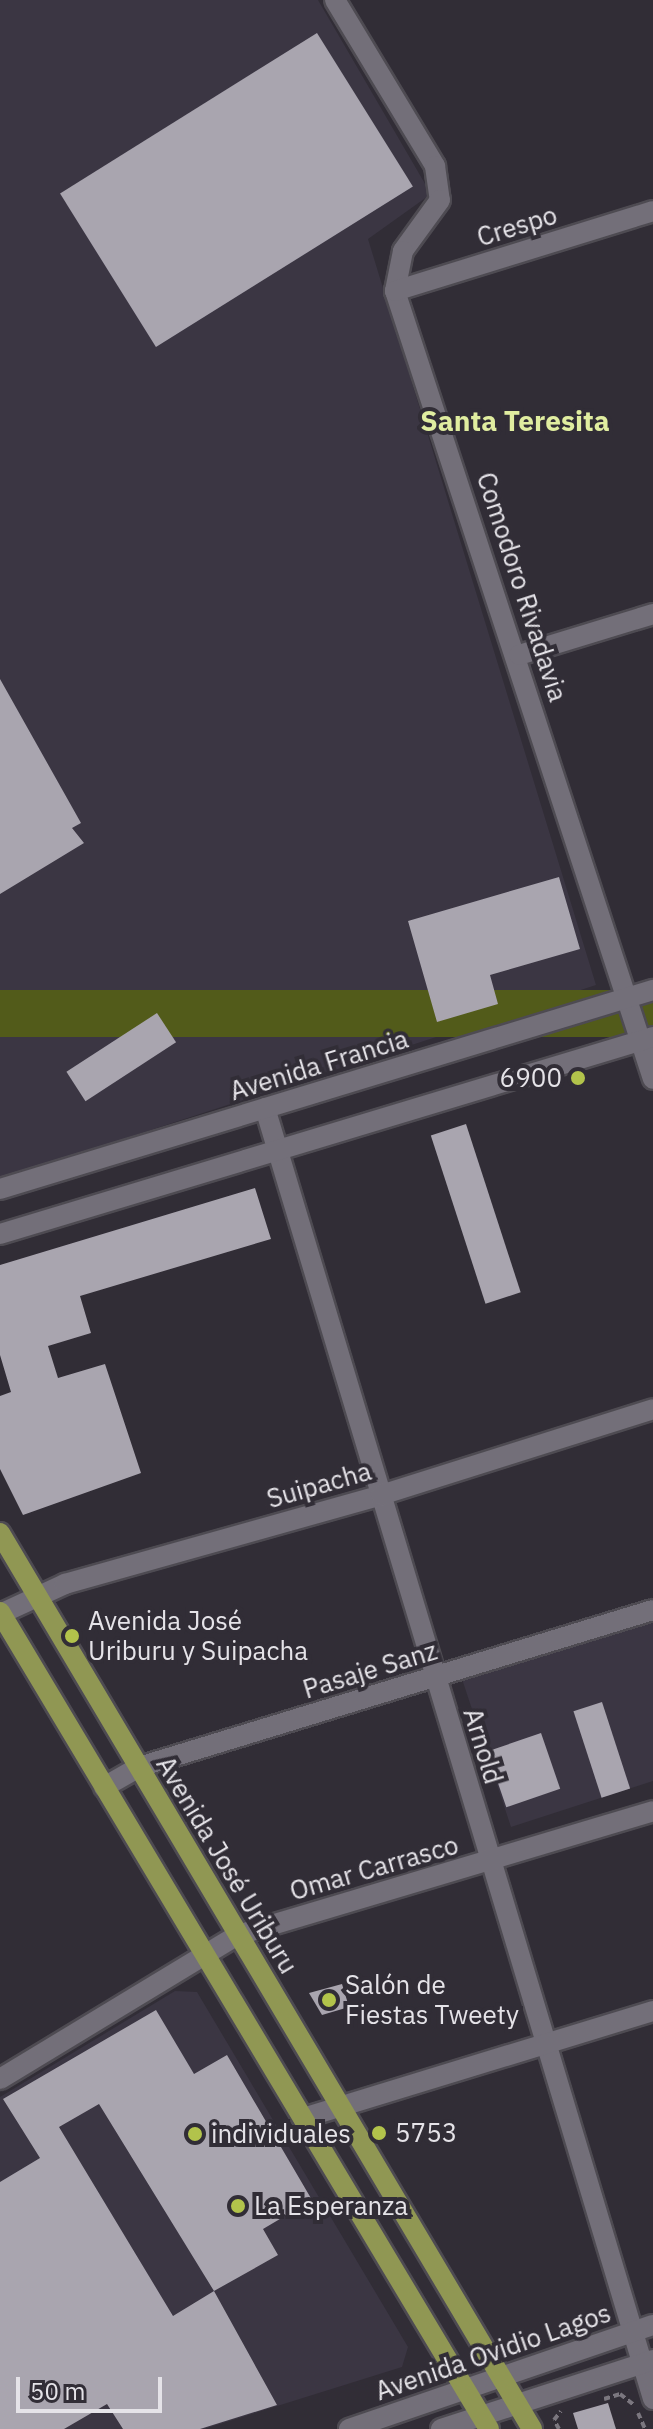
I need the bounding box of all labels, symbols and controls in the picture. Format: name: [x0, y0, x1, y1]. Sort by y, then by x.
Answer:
street label: Crespo: [473, 199, 561, 253]
district label: Santa Teresita: [420, 404, 610, 438]
street label: Comodoro Rivadavia: [470, 468, 574, 706]
street label: Avenida Francia: [226, 1023, 412, 1107]
place label: 6900: [500, 1062, 562, 1094]
marker: 6900: [569, 1069, 587, 1087]
street label: Suipacha: [263, 1455, 375, 1515]
place label: Avenida José Uriburu y Suipacha: [88, 1605, 308, 1666]
marker: Avenida José Uriburu y Suipacha: [63, 1627, 81, 1645]
street label: Pasaje Sanz: [299, 1635, 441, 1705]
street label: Arnold: [457, 1704, 509, 1788]
street label: Avenida José Uriburu: [150, 1751, 304, 1979]
street label: Omar Carrasco: [286, 1829, 462, 1907]
place label: Salón de Fiestas Tweety: [345, 1969, 519, 2030]
marker: Salón de Fiestas Tweety: [320, 1991, 338, 2009]
place label: 5753: [395, 2117, 457, 2149]
place label: individuales: [211, 2118, 351, 2150]
marker: 5753: [370, 2124, 388, 2142]
marker: individuales: [186, 2125, 204, 2143]
place label: La Esperanza: [254, 2190, 408, 2222]
marker: La Esperanza: [229, 2197, 247, 2215]
street label: Avenida Ovidio Lagos: [371, 2297, 615, 2407]
scale bar: [20, 2361, 166, 2411]
text: 50 m: [30, 2375, 85, 2407]

